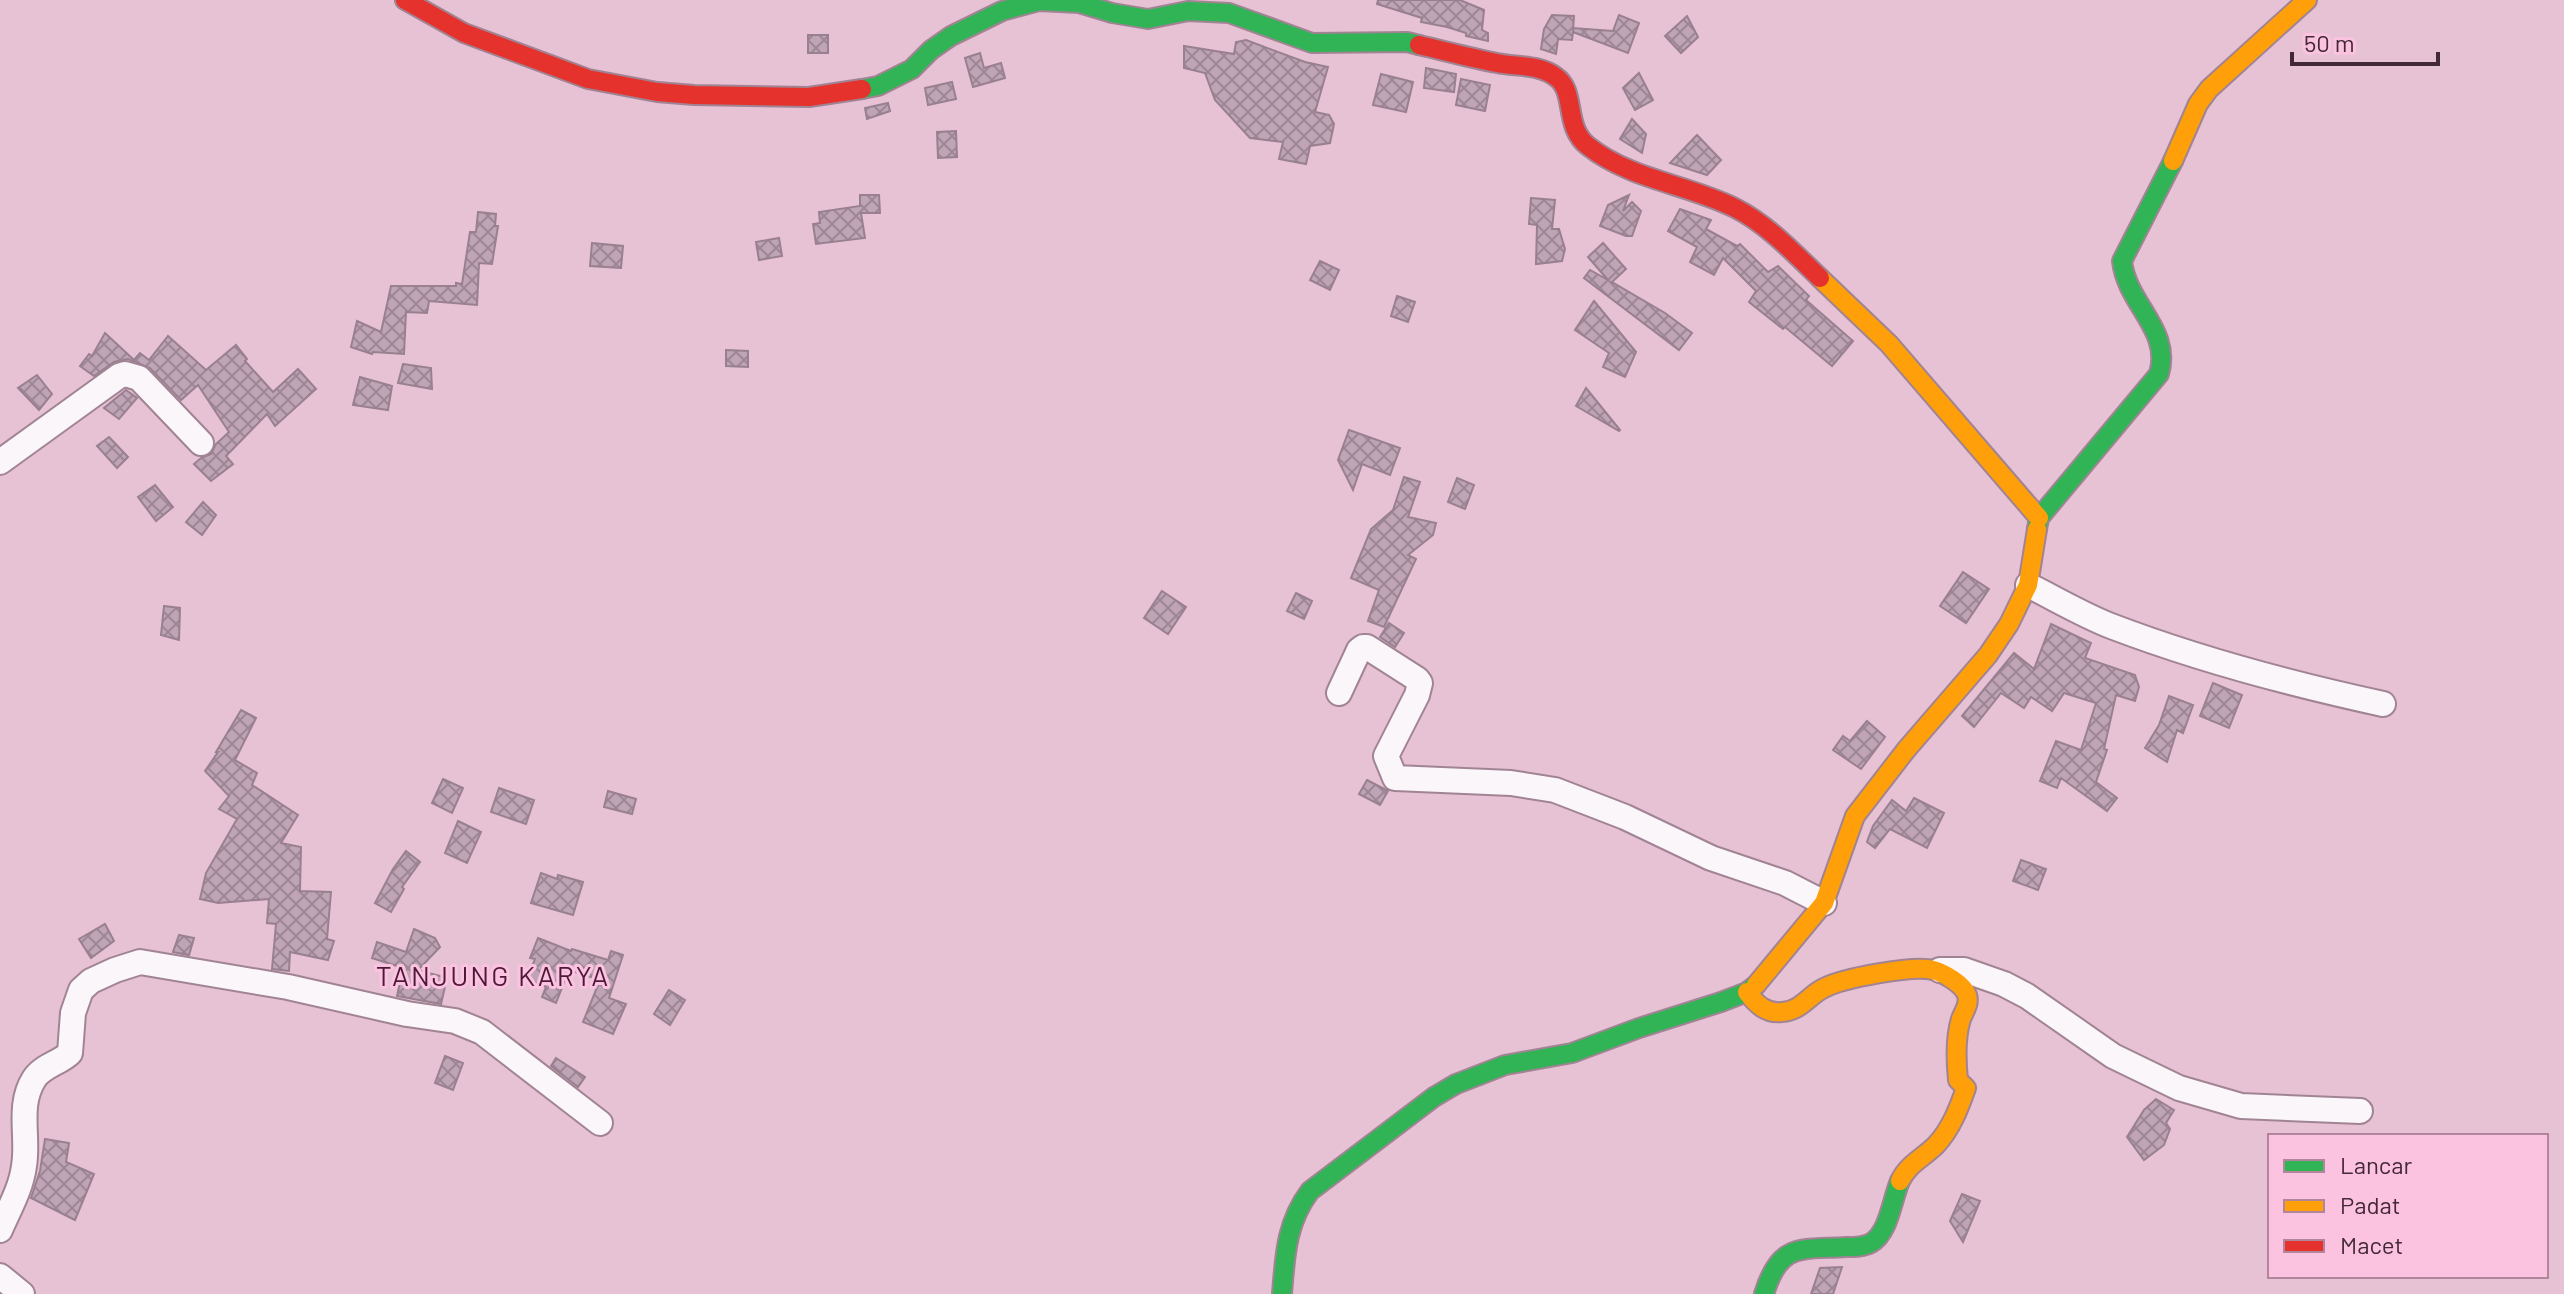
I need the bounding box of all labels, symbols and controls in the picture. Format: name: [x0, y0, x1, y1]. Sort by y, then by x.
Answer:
scale bar: [2292, 16, 2438, 66]
text: 50 m: [2304, 28, 2355, 57]
district label: TANJUNG KARYA: [376, 958, 610, 992]
legend: [2268, 1134, 2548, 1278]
text: Lancar: [2340, 1150, 2412, 1179]
text: Padat: [2340, 1190, 2400, 1219]
text: Macet: [2340, 1230, 2403, 1259]

